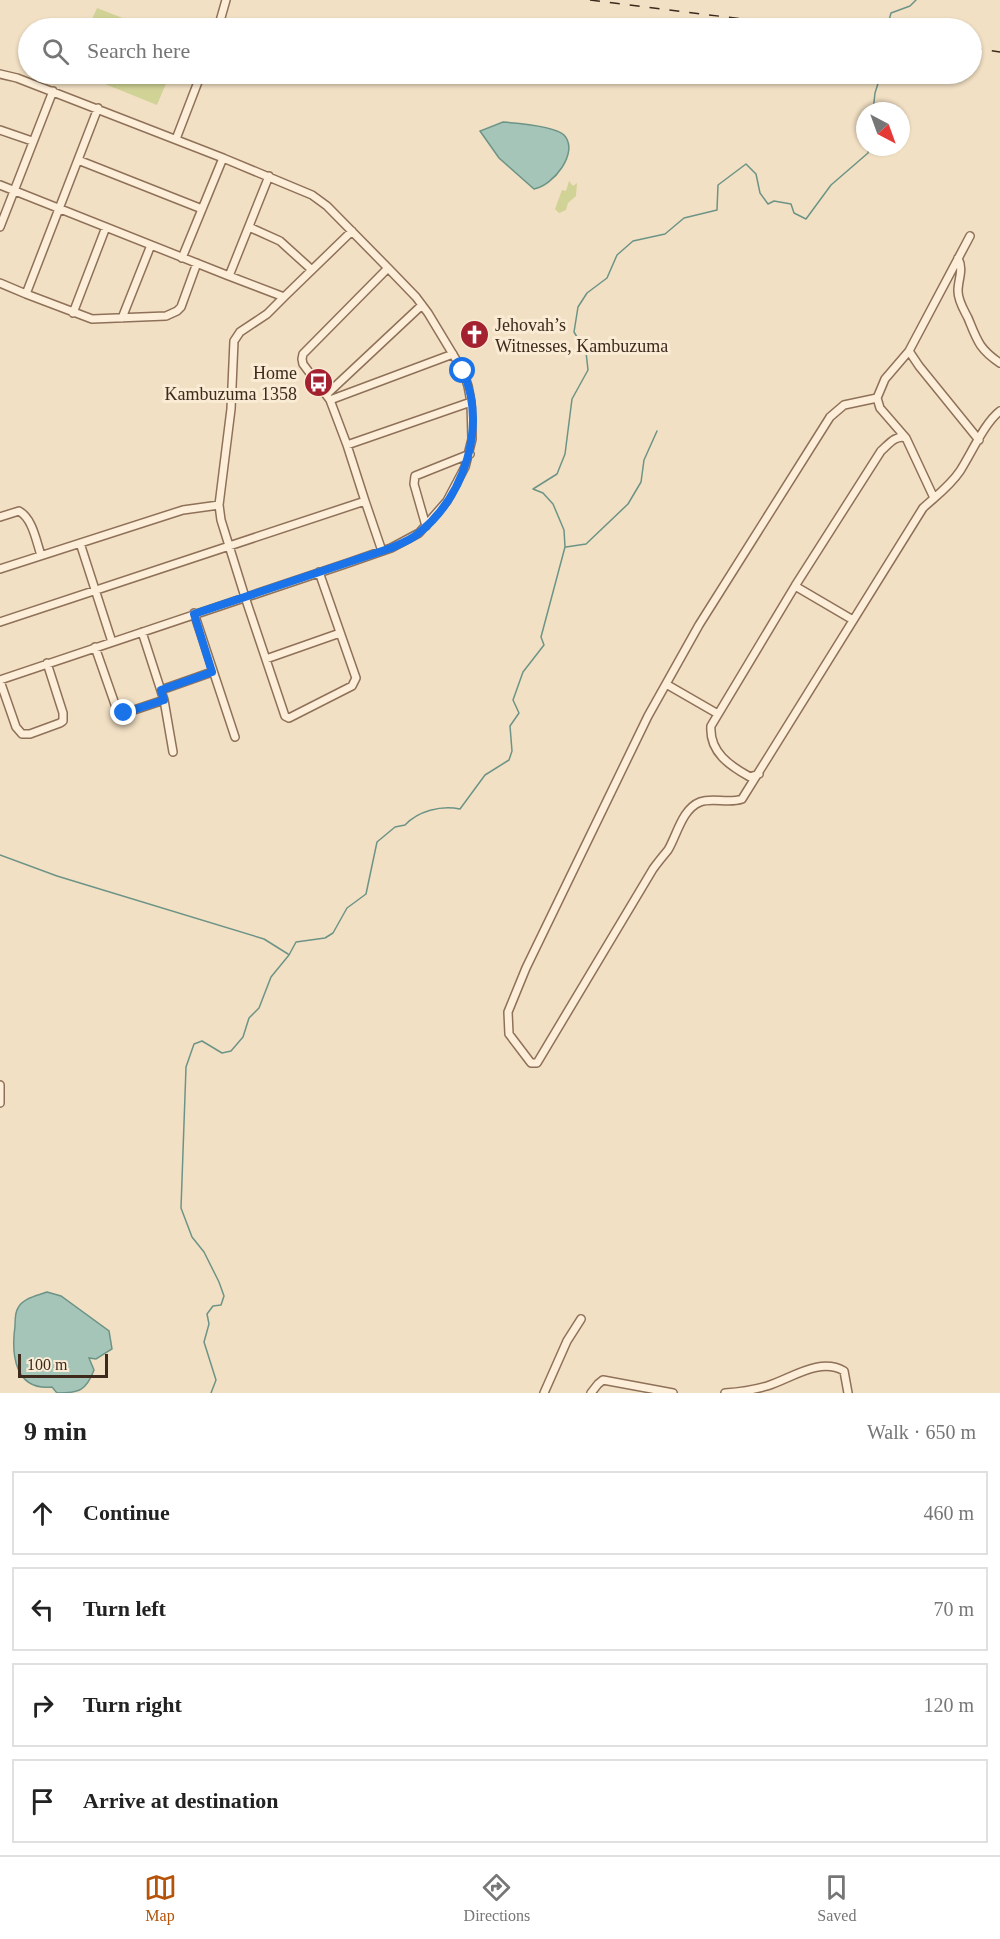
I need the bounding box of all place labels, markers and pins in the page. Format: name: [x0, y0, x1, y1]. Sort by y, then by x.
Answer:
place label: Jehovah’s Witnesses, Kambuzuma: [495, 315, 668, 356]
church icon: Jehovah’s Witnesses, Kambuzuma: [458, 319, 490, 351]
place label: Home Kambuzuma 1358: [165, 363, 297, 404]
bus stop icon: Home Kambuzuma 1358: [302, 367, 334, 399]

